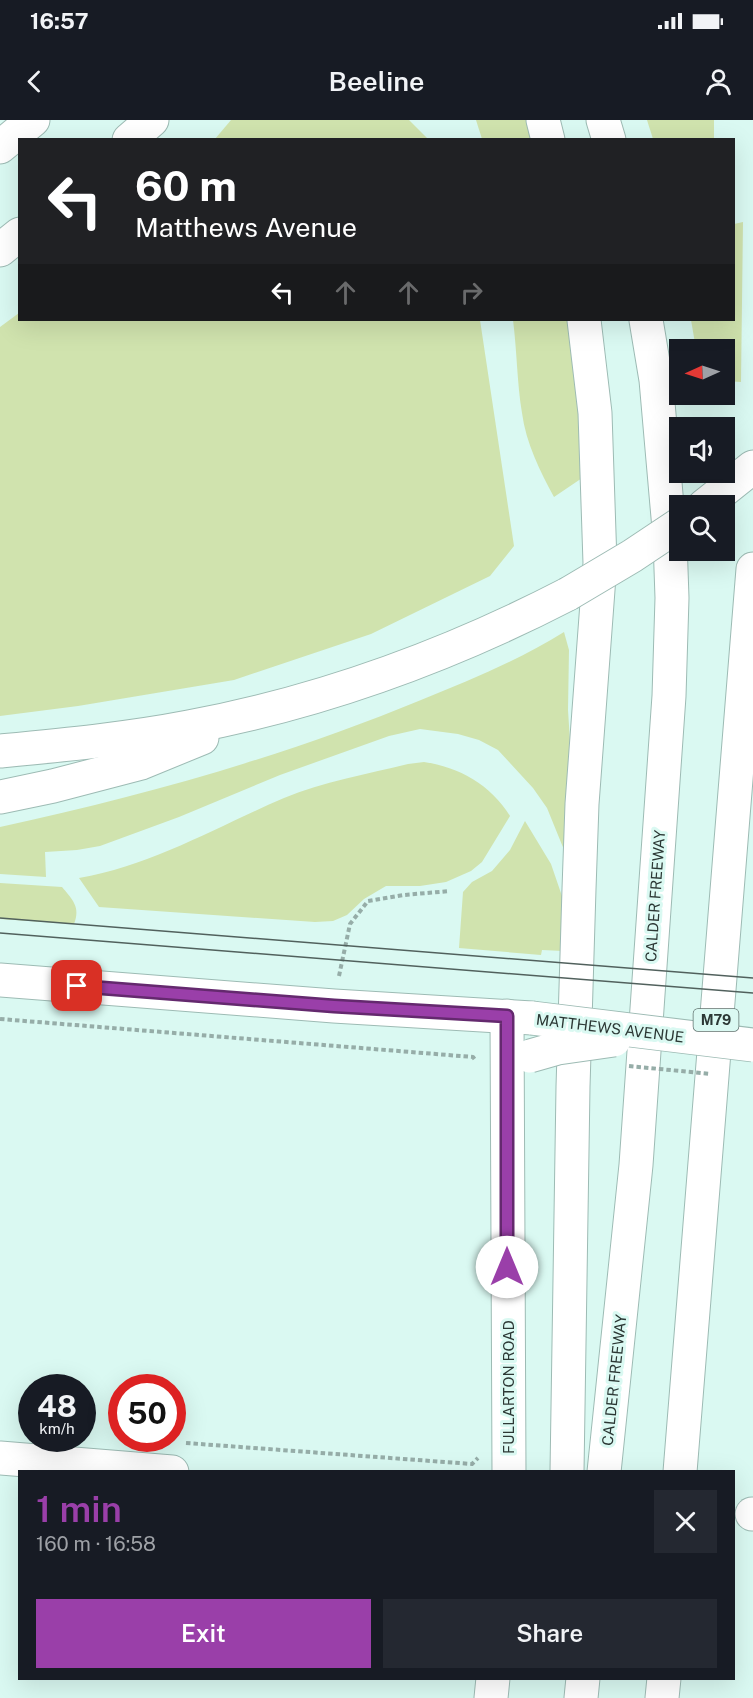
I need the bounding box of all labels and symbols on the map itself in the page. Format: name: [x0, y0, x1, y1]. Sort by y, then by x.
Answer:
north arrow: [669, 339, 735, 405]
street label: CALDER FREEWAY: [642, 830, 668, 962]
pin: [51, 960, 102, 1011]
road number: M79: [694, 1009, 738, 1031]
street label: MATTHEWS AVENUE: [535, 1010, 685, 1046]
position arrow: [475, 1235, 539, 1299]
street label: CALDER FREEWAY: [599, 1313, 629, 1447]
street label: FULLARTON ROAD: [500, 1320, 517, 1454]
speed limit sign: 50: [108, 1374, 186, 1452]

